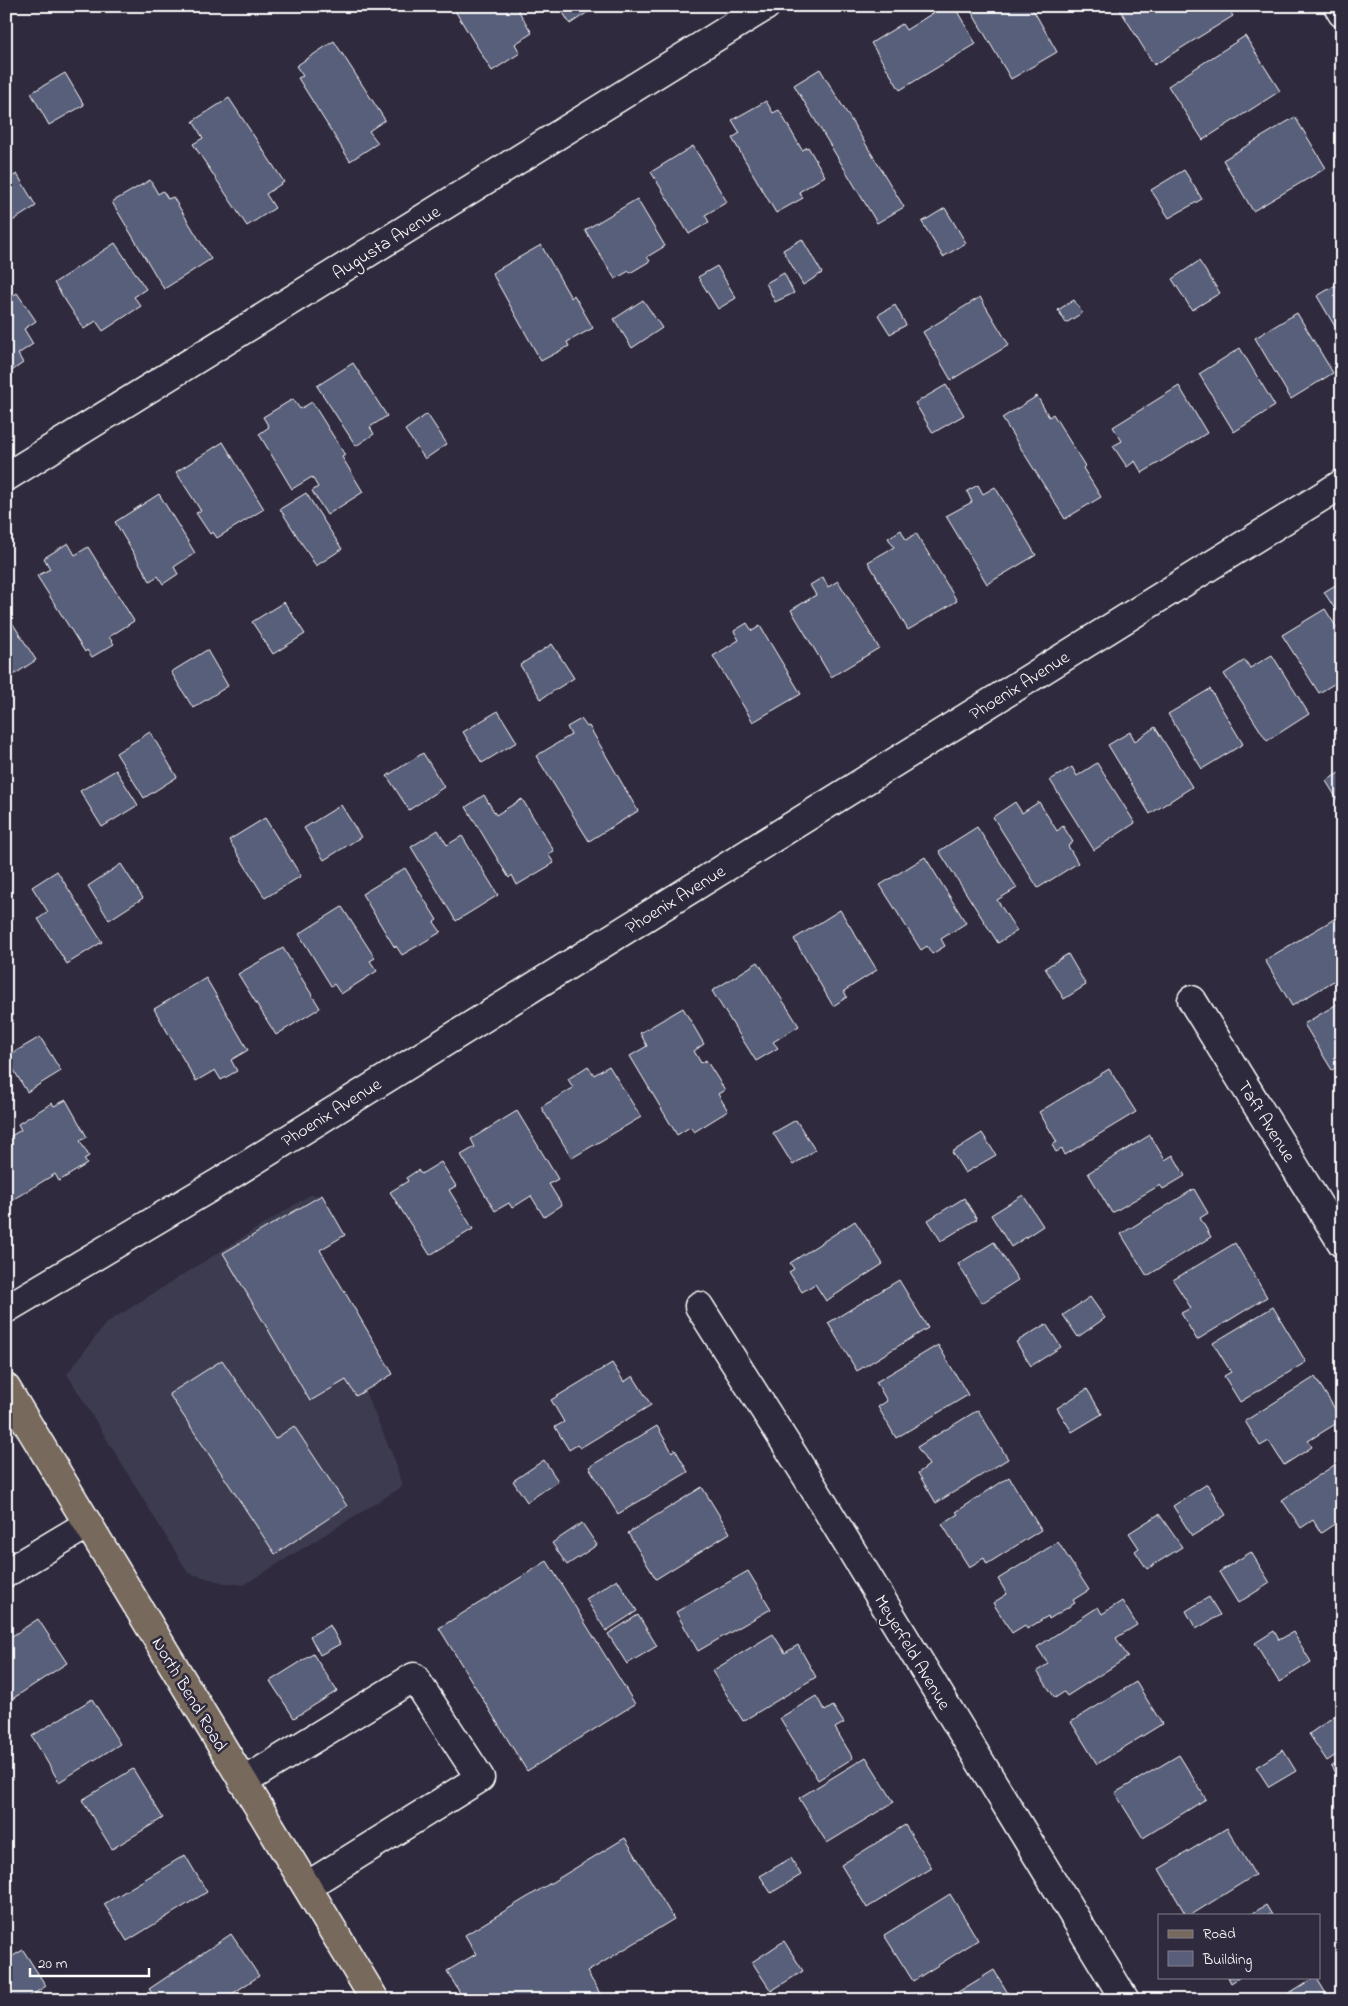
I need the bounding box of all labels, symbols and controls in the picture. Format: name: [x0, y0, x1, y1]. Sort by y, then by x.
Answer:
street label: Augusta Avenue: [328, 200, 447, 288]
street label: Phoenix Avenue: [965, 645, 1076, 728]
street label: Phoenix Avenue: [621, 859, 732, 942]
street label: Phoenix Avenue: [277, 1072, 388, 1155]
street label: Taft Avenue: [1230, 1076, 1301, 1169]
street label: Meyerfeld Avenue: [867, 1590, 957, 1716]
street label: North Bend Road: [144, 1633, 233, 1757]
legend: [1158, 1914, 1320, 1978]
text: Road: [1203, 1923, 1236, 1945]
scale bar: [30, 1946, 149, 1978]
text: Building: [1202, 1949, 1252, 1972]
text: 20 m: [38, 1953, 68, 1975]

